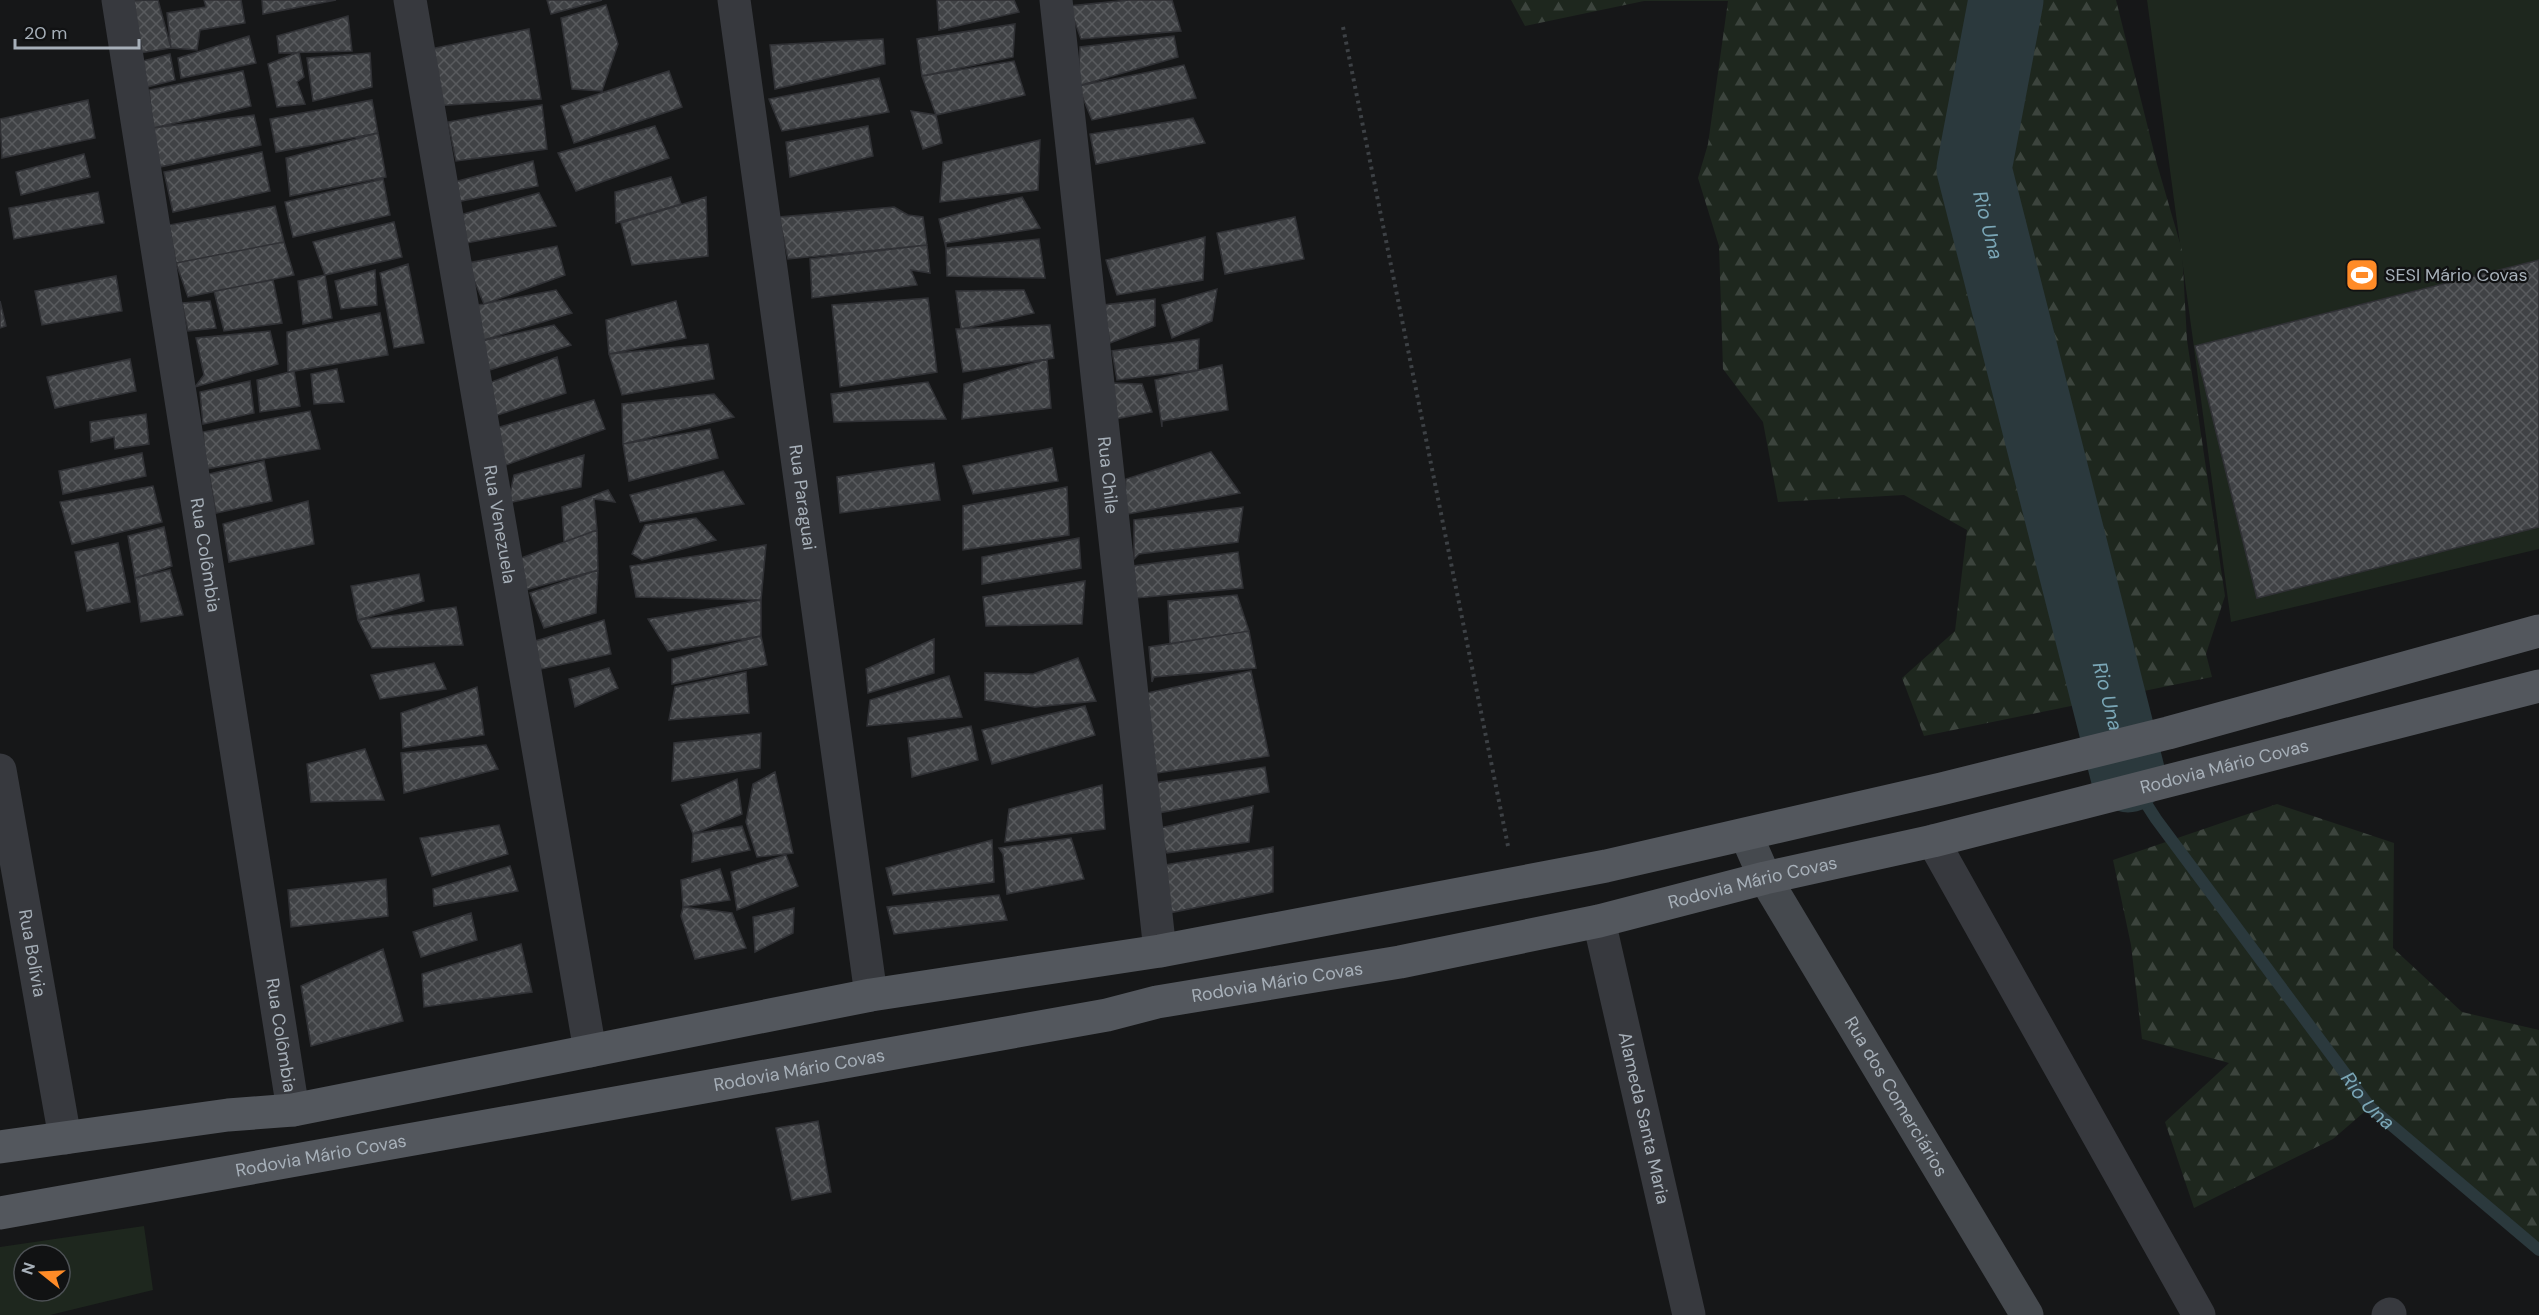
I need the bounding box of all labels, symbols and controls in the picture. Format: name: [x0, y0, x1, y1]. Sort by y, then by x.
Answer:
scale bar: [15, 12, 140, 50]
text: 20 m: [24, 21, 67, 45]
water label: Rio Una: [1967, 188, 2009, 262]
sports icon: SESI Mário Covas: [2344, 257, 2380, 293]
place label: SESI Mário Covas: [2385, 263, 2527, 287]
street label: Rua Chile: [1092, 435, 1124, 515]
street label: Rua Paraguai: [783, 443, 822, 552]
street label: Rua Venezuela: [478, 463, 522, 585]
street label: Rua Colômbia: [185, 496, 226, 614]
water label: Rio Una: [2087, 659, 2129, 733]
street label: Rodovia Mário Covas: [2138, 733, 2311, 800]
street label: Rodovia Mário Covas: [1665, 850, 1839, 915]
street label: Rua Bolívia: [13, 907, 52, 999]
street label: Rodovia Mário Covas: [1190, 956, 1365, 1008]
street label: Rua Colômbia: [260, 976, 302, 1094]
street label: Rua dos Comerciários: [1839, 1012, 1953, 1181]
street label: Alameda Santa Maria: [1613, 1030, 1675, 1206]
street label: Rodovia Mário Covas: [712, 1043, 887, 1097]
water label: Rio Una: [2335, 1066, 2400, 1136]
street label: Rodovia Mário Covas: [234, 1129, 408, 1183]
north arrow: [12, 1243, 72, 1303]
text: N: [16, 1260, 40, 1277]

